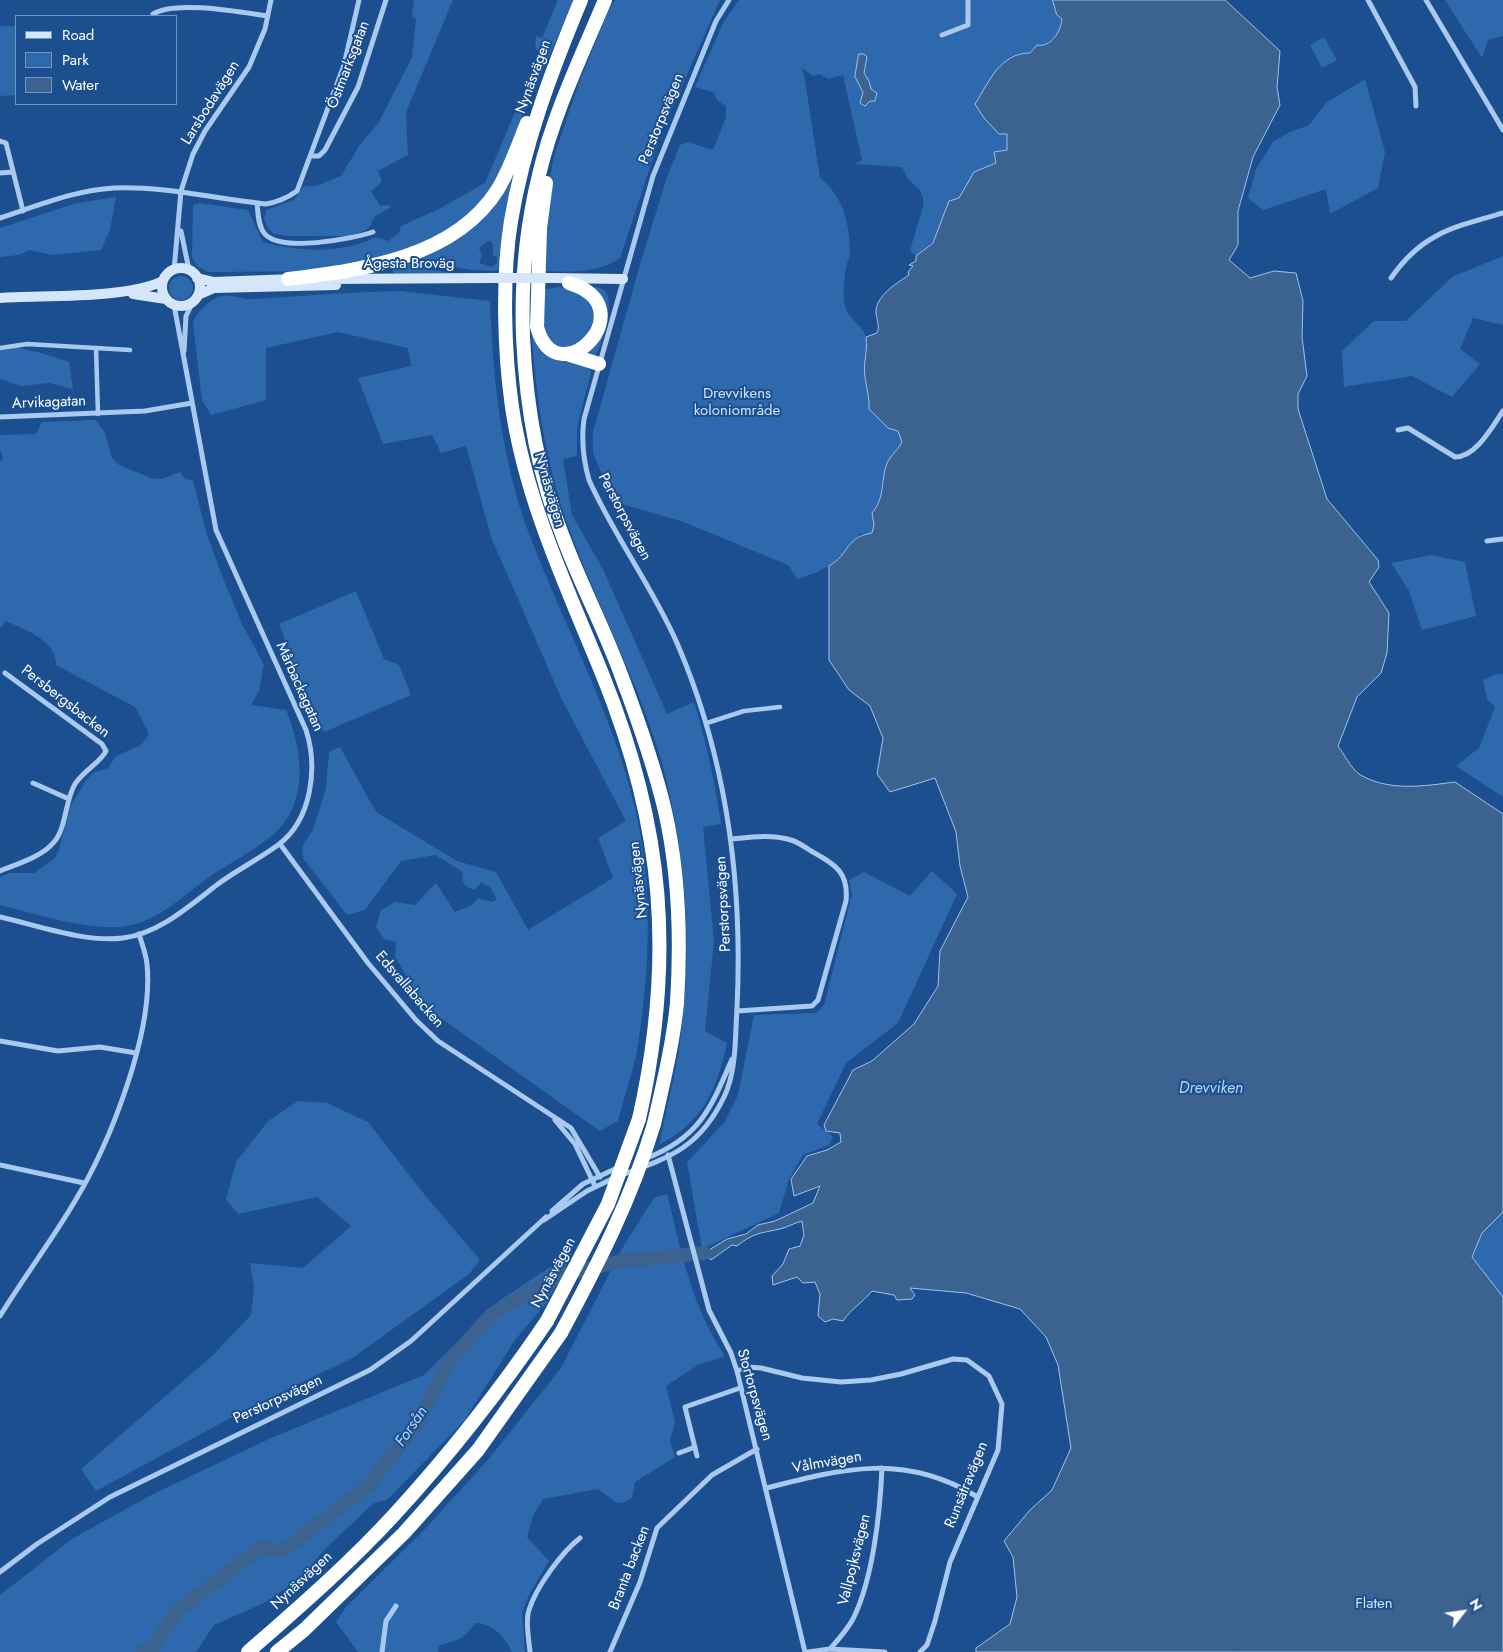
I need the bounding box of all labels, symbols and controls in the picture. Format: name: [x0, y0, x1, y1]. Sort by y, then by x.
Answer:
legend: [15, 15, 178, 105]
street label: Östmarksgatan: [324, 19, 374, 111]
text: Road: [62, 24, 94, 46]
street label: Nynäsvägen: [512, 38, 556, 116]
text: Park: [62, 49, 89, 71]
street label: Larsbodavägen: [178, 58, 244, 148]
street label: Perstorpsvägen: [636, 71, 688, 167]
text: Water: [62, 74, 99, 96]
street label: Ågesta Broväg: [363, 255, 455, 273]
park label: Drevvikens koloniområde: [694, 385, 780, 420]
street label: Arvikagatan: [12, 393, 86, 413]
street label: Nynäsvägen: [530, 450, 568, 530]
street label: Perstorpsvägen: [593, 470, 655, 564]
street label: Mårbackagatan: [271, 640, 327, 734]
street label: Persbergsbacken: [17, 662, 113, 742]
street label: Nynäsvägen: [626, 841, 652, 919]
street label: Perstorpsvägen: [712, 856, 736, 952]
street label: Edsvallabacken: [371, 948, 447, 1032]
water label: Drevviken: [1179, 1079, 1243, 1099]
street label: Nynäsvägen: [528, 1235, 580, 1311]
street label: Stortorpsvägen: [732, 1347, 776, 1443]
street label: Perstorpsvägen: [231, 1372, 325, 1428]
water label: Forsån: [392, 1403, 432, 1451]
street label: Runsätravägen: [942, 1439, 992, 1531]
street label: Vålmvägen: [791, 1448, 863, 1478]
street label: Vallpojksvägen: [835, 1512, 875, 1608]
street label: Branta backen: [606, 1523, 654, 1613]
street label: Nynäsvägen: [268, 1548, 336, 1614]
north arrow: [1438, 1587, 1488, 1637]
park label: Flaten: [1355, 1595, 1393, 1613]
text: N: [1465, 1595, 1487, 1614]

